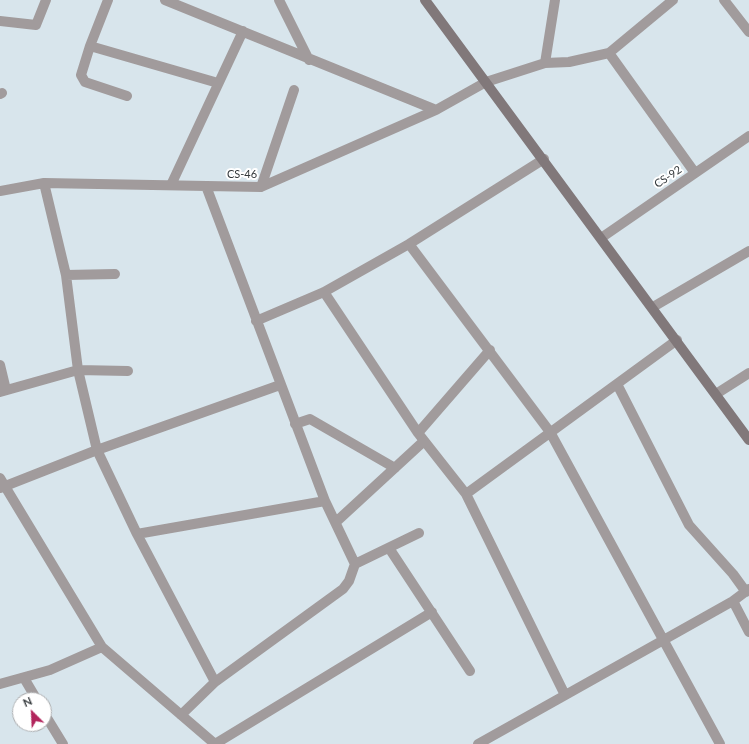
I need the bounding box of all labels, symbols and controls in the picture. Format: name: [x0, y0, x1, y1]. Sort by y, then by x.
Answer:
street label: CS-92: [652, 163, 684, 191]
street label: CS-46: [227, 167, 257, 181]
north arrow: [12, 692, 52, 732]
text: N: [21, 694, 34, 709]

